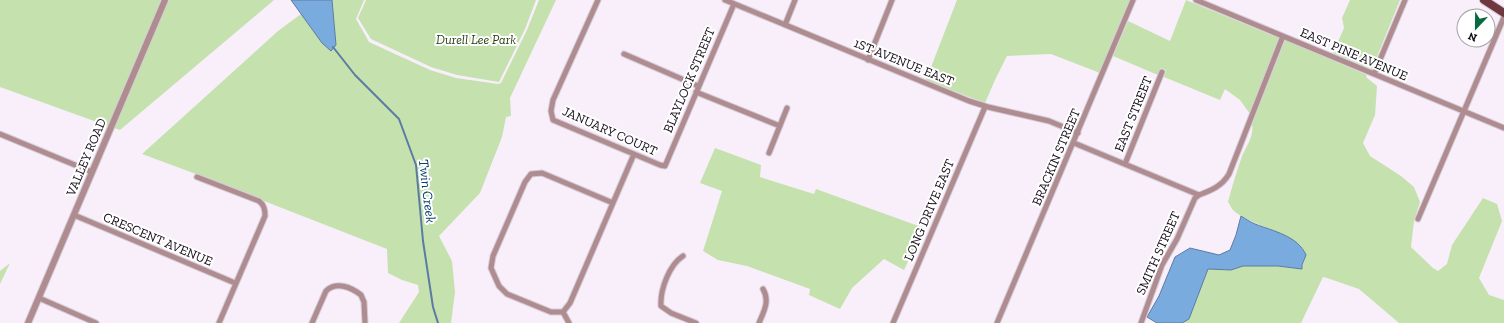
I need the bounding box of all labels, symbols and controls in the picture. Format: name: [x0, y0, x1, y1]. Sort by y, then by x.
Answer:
north arrow: [1456, 8, 1496, 48]
street label: BLAYLOCK STREET: [660, 25, 718, 135]
street label: EAST PINE AVENUE: [1298, 25, 1410, 84]
text: N: [1466, 29, 1479, 44]
park label: Durell Lee Park: [436, 32, 516, 47]
street label: 1ST AVENUE EAST: [852, 35, 956, 89]
street label: EAST STREET: [1111, 74, 1155, 154]
street label: JANUARY COURT: [560, 103, 660, 159]
street label: BRACKIN STREET: [1029, 106, 1083, 208]
street label: VALLEY ROAD: [63, 116, 109, 199]
street label: LONG DRIVE EAST: [901, 157, 957, 263]
water label: Twin Creek: [415, 158, 439, 224]
street label: CRESCENT AVENUE: [101, 209, 215, 269]
street label: SMITH STREET: [1133, 209, 1183, 297]

